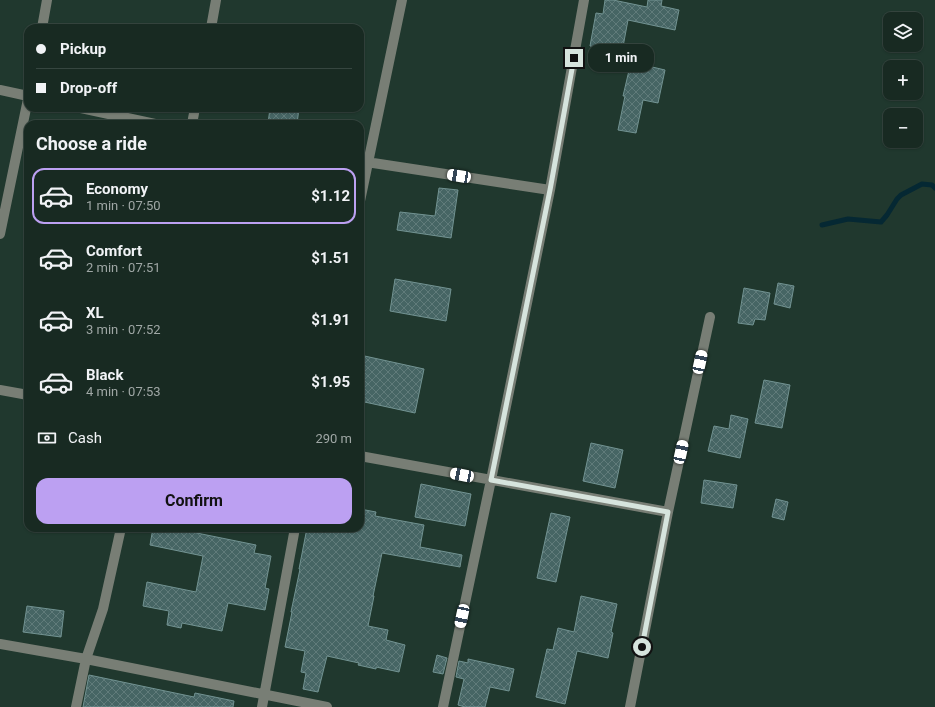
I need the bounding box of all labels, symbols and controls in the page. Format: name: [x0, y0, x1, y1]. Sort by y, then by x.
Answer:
map controls: [883, 12, 923, 148]
button: layers: [883, 12, 923, 52]
text: Pickup: [60, 40, 106, 58]
callout: 1 min: [588, 44, 654, 72]
route end: [565, 49, 583, 67]
text: 1 min: [605, 50, 637, 65]
button: +: [883, 60, 923, 100]
text: Drop-off: [60, 79, 117, 97]
button: −: [883, 108, 923, 148]
text: Choose a ride: [36, 133, 147, 154]
car: [446, 168, 472, 184]
icon: car: [38, 178, 74, 214]
text: Economy: [86, 180, 148, 198]
text: $1.12: [311, 187, 350, 205]
text: 1 min · 07:50: [86, 198, 161, 213]
icon: car: [38, 240, 74, 276]
text: Comfort: [86, 242, 142, 260]
text: $1.51: [311, 249, 350, 267]
text: 2 min · 07:51: [86, 260, 161, 275]
icon: car: [38, 302, 74, 338]
text: XL: [86, 304, 104, 322]
text: $1.91: [311, 311, 350, 329]
text: 3 min · 07:52: [86, 322, 161, 337]
car: [692, 349, 708, 375]
icon: car: [38, 364, 74, 400]
text: Black: [86, 366, 123, 384]
text: $1.95: [311, 373, 350, 391]
text: 4 min · 07:53: [86, 384, 161, 399]
icon: cash: [36, 427, 58, 449]
text: Cash: [68, 429, 102, 447]
text: 290 m: [315, 431, 352, 446]
car: [673, 439, 689, 465]
car: [449, 467, 475, 483]
button: Confirm: [36, 478, 352, 524]
car: [454, 603, 470, 629]
route start: [633, 638, 651, 656]

